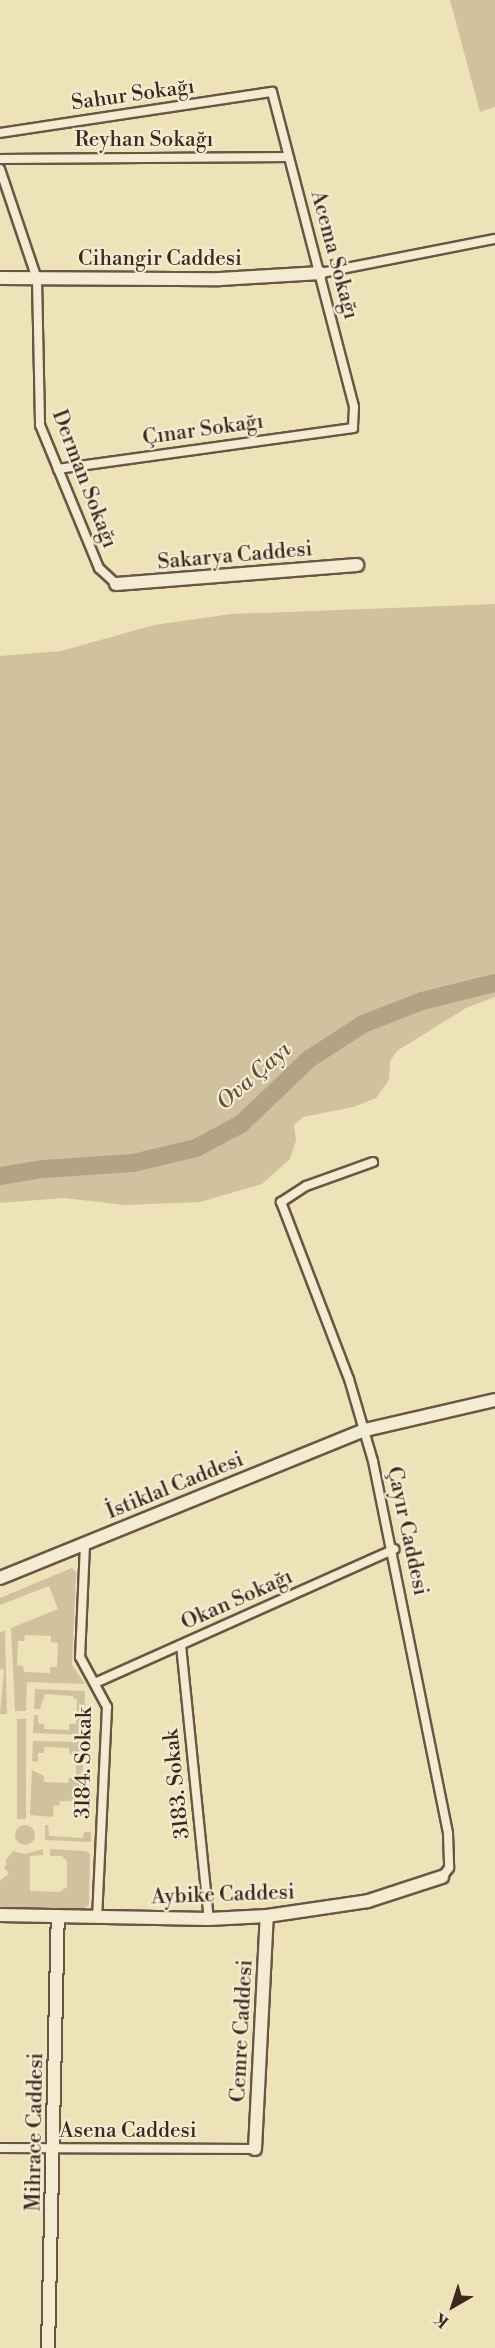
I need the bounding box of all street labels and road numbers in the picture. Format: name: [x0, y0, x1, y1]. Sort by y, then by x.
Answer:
street label: Sahur Sokağı: [70, 74, 196, 116]
street label: Reyhan Sokağı: [75, 127, 213, 153]
street label: Acema Sokağı: [305, 188, 363, 322]
street label: Cihangir Caddesi: [78, 246, 242, 272]
street label: Derman Sokağı: [46, 406, 122, 552]
street label: Çınar Sokağı: [141, 409, 265, 451]
street label: Sakarya Caddesi: [156, 537, 314, 575]
street label: İstiklal Caddesi: [103, 1447, 247, 1525]
street label: Çayır Caddesi: [381, 1464, 433, 1598]
street label: Okan Sokağı: [177, 1564, 297, 1636]
street label: 3184. Sokak: [70, 1707, 98, 1819]
street label: 3183. Sokak: [159, 1728, 195, 1840]
street label: Aybike Caddesi: [151, 1880, 295, 1910]
street label: Cemre Caddesi: [226, 1959, 258, 2103]
street label: Mihrace Caddesi: [21, 2052, 49, 2212]
street label: Asena Caddesi: [59, 2118, 197, 2144]

